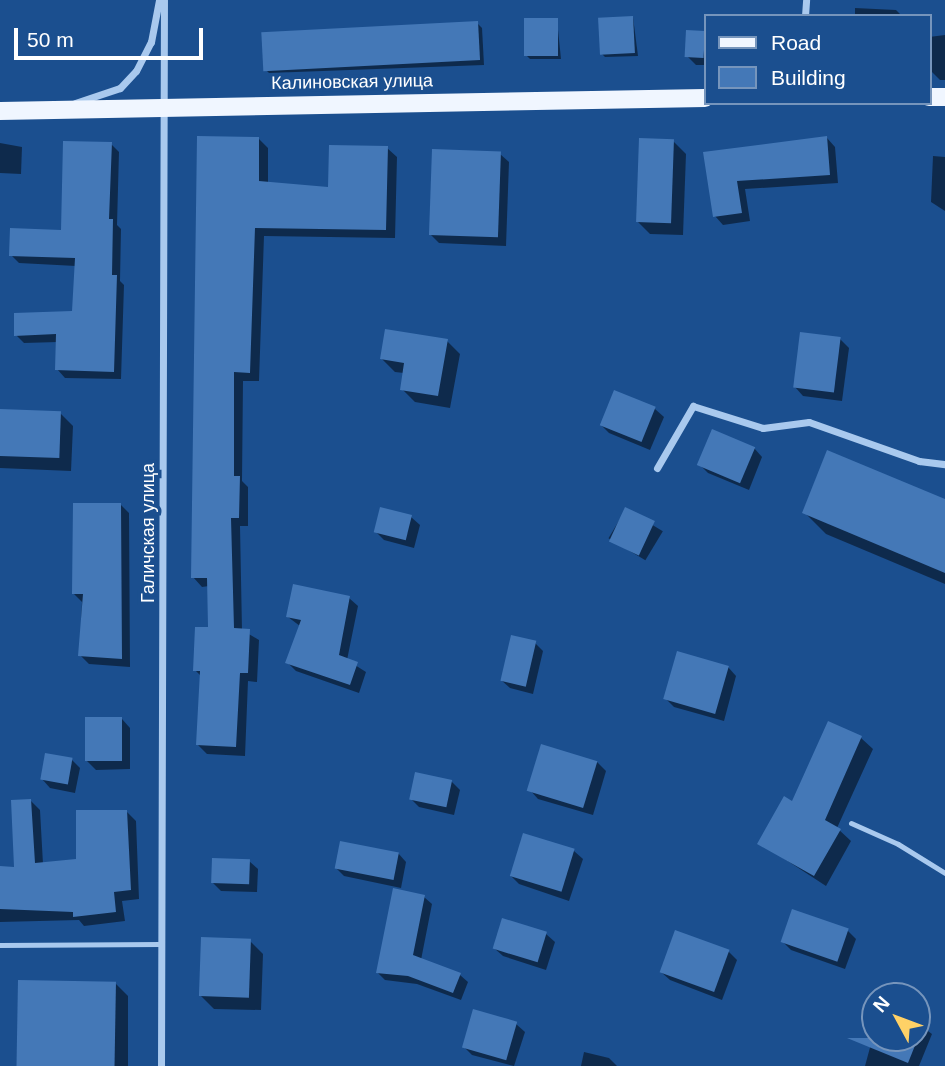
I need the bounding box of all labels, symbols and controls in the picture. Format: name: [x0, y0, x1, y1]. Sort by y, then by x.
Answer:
scale bar: [18, 14, 206, 58]
legend: [704, 14, 931, 105]
text: 50 m: [27, 28, 74, 51]
text: Road: [771, 31, 821, 54]
text: Building: [771, 66, 846, 89]
street label: Калиновская улица: [271, 70, 433, 94]
street label: Галичская улица: [137, 463, 159, 603]
north arrow: [861, 982, 931, 1052]
text: N: [869, 992, 894, 1016]

